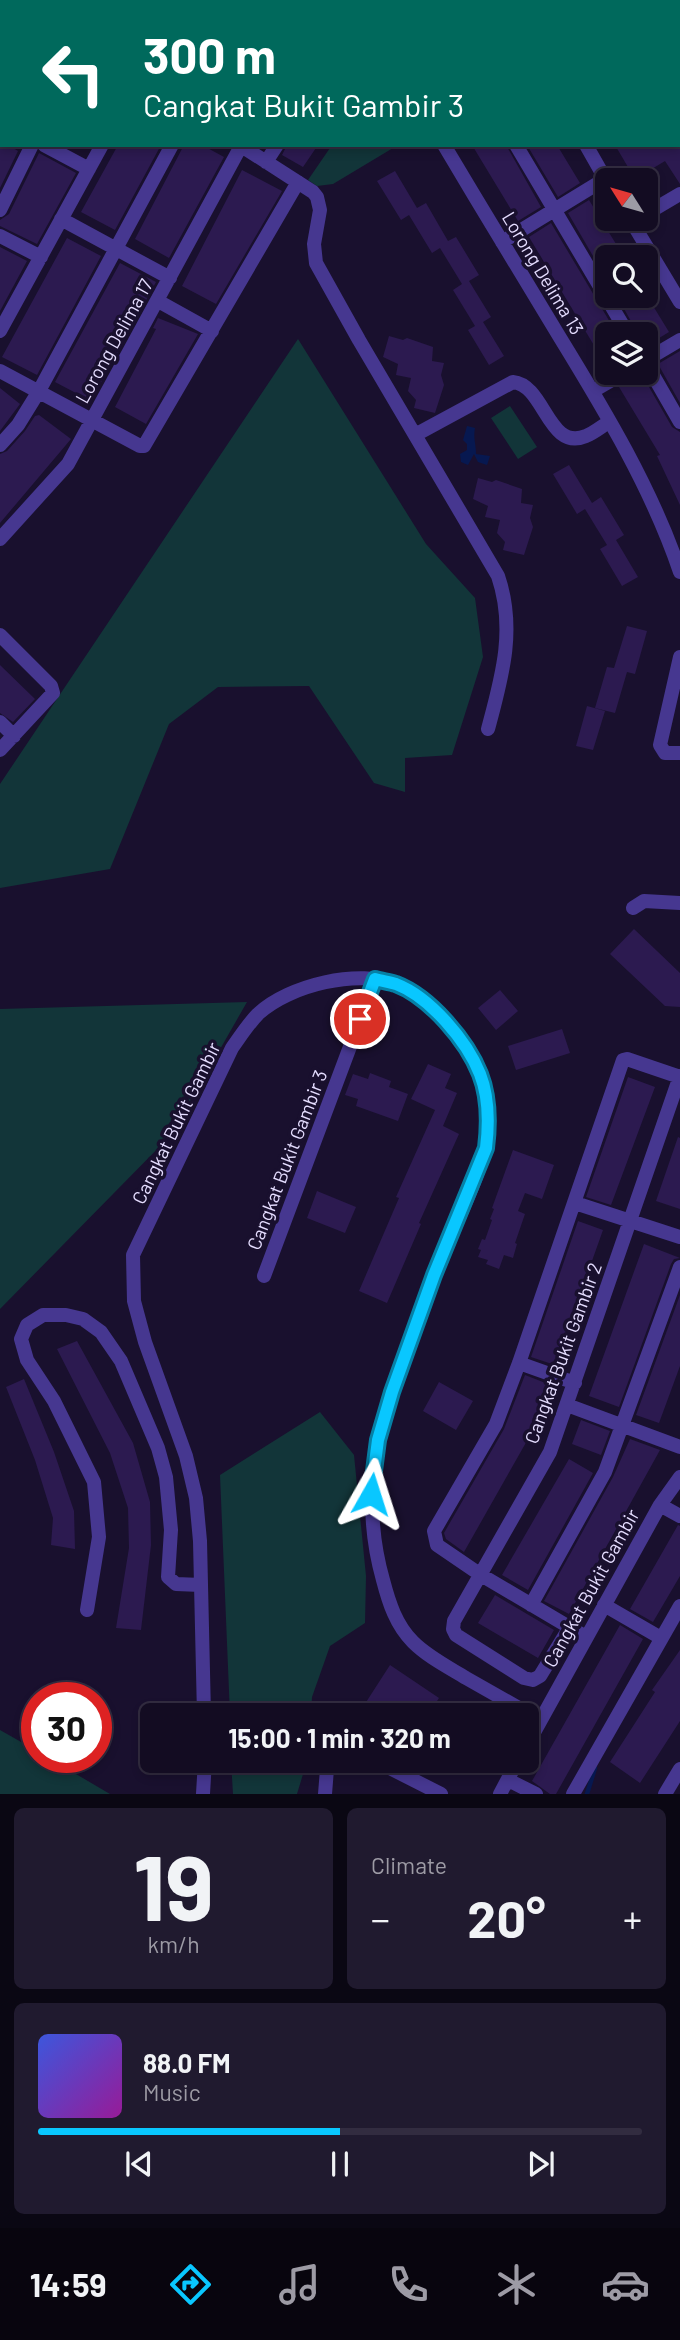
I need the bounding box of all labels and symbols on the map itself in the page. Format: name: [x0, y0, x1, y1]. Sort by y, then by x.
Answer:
north arrow: [595, 168, 658, 231]
street label: Lorong Delima 13: [498, 207, 589, 338]
street label: Lorong Delima 17: [70, 275, 157, 407]
pin: [330, 989, 390, 1049]
street label: Cangkat Bukit Gambir: [126, 1038, 225, 1207]
street label: Cangkat Bukit Gambir 3: [242, 1067, 331, 1253]
street label: Cangkat Bukit Gambir 2: [519, 1259, 606, 1447]
position arrow: [334, 1457, 408, 1531]
street label: Cangkat Bukit Gambir: [538, 1505, 644, 1671]
speed limit sign: 30: [21, 1682, 112, 1773]

